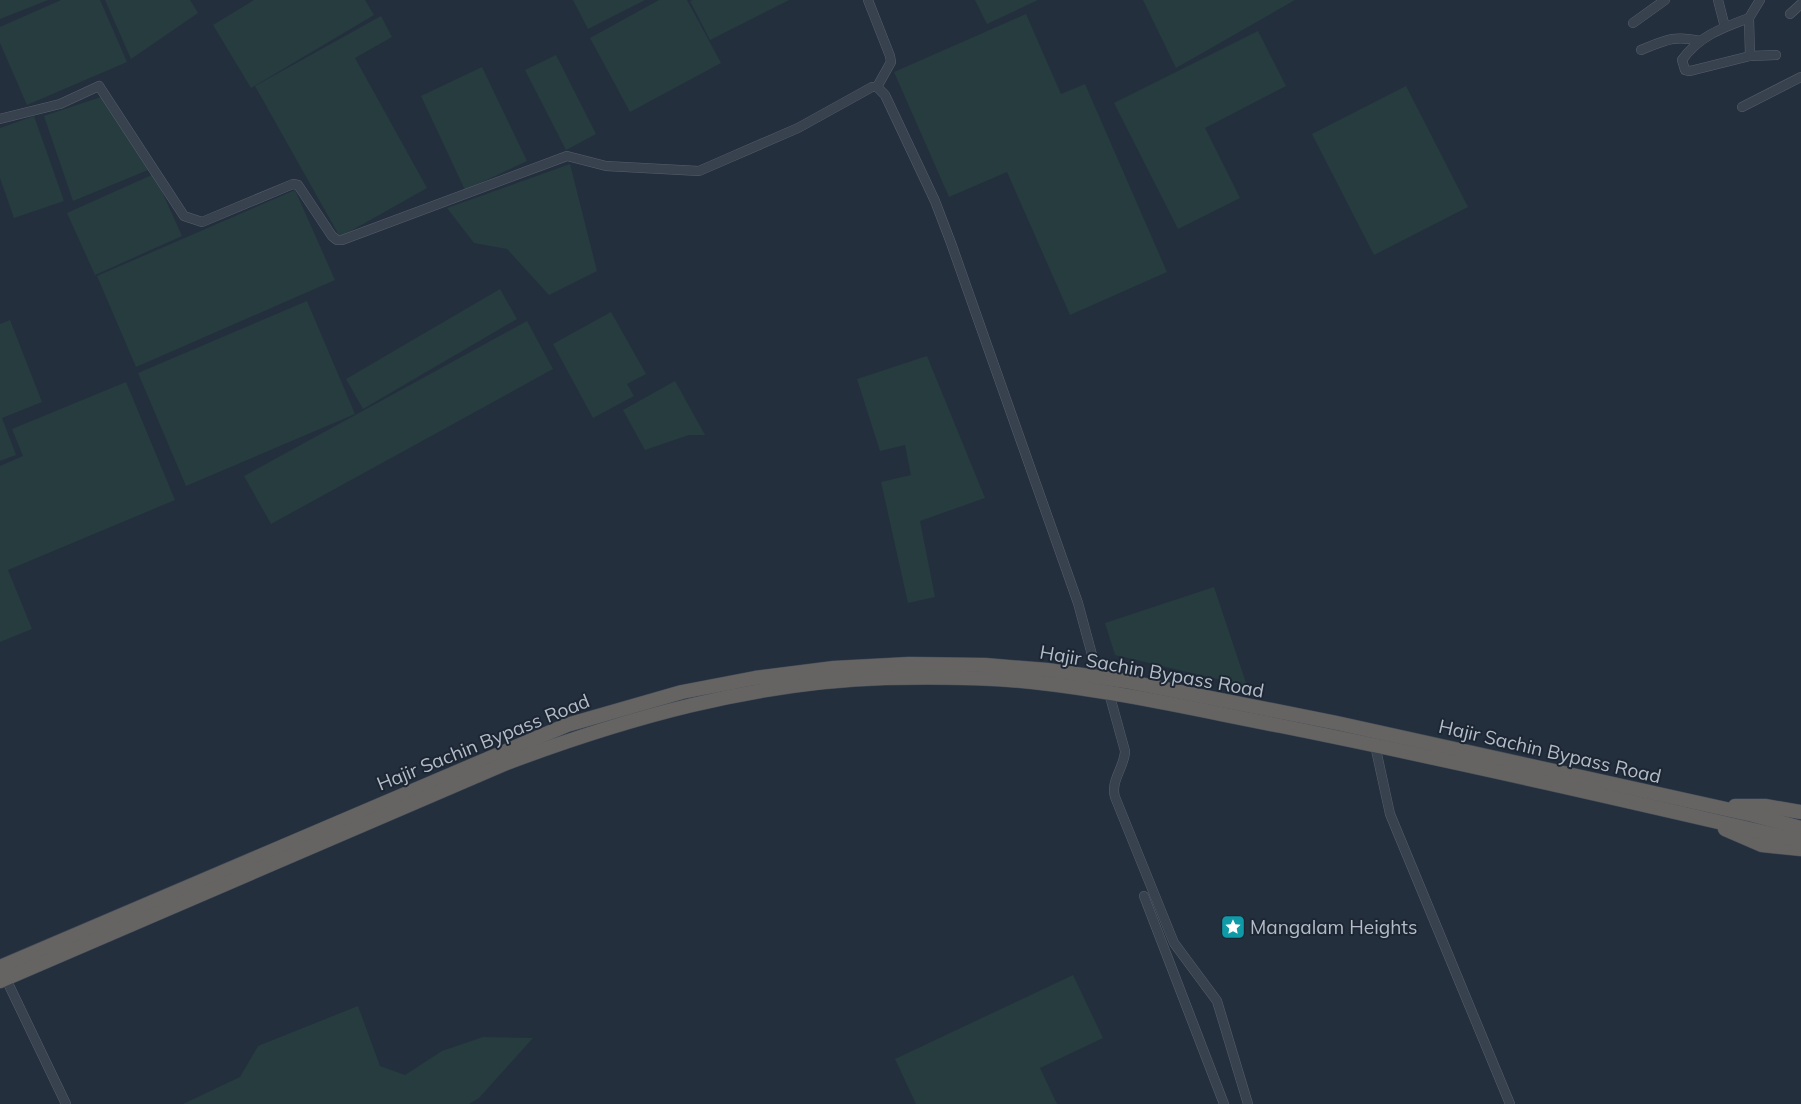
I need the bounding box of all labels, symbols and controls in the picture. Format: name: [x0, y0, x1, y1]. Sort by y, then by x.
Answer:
street label: Hajir Sachin Bypass Road: [1038, 639, 1266, 703]
street label: Hajir Sachin Bypass Road: [373, 688, 593, 796]
street label: Hajir Sachin Bypass Road: [1436, 714, 1664, 788]
place icon: Mangalam Heights: [1220, 914, 1246, 940]
place label: Mangalam Heights: [1250, 915, 1417, 939]

